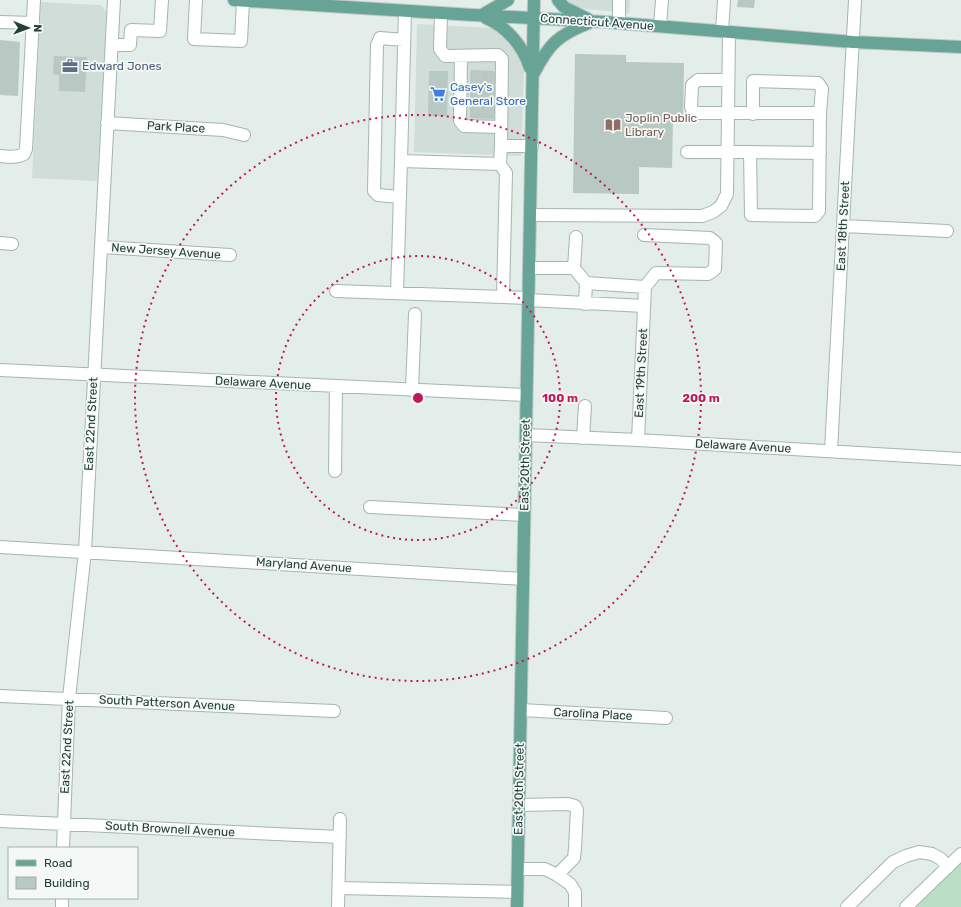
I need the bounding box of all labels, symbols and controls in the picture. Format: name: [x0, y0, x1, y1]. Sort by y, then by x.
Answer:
north arrow: [8, 8, 48, 48]
street label: Connecticut Avenue: [540, 11, 654, 33]
text: N: [31, 24, 44, 32]
office icon: Edward Jones: [61, 57, 79, 75]
place label: Edward Jones: [82, 59, 162, 73]
place label: Casey's General Store: [450, 80, 526, 108]
supermarket icon: Casey's General Store: [429, 85, 447, 103]
place label: Joplin Public Library: [625, 111, 698, 139]
library icon: Joplin Public Library: [604, 116, 622, 134]
street label: Park Place: [146, 118, 206, 136]
street label: East 18th Street: [834, 180, 852, 271]
street label: New Jersey Avenue: [111, 240, 221, 262]
street label: East 19th Street: [632, 328, 650, 418]
street label: Delaware Avenue: [215, 373, 312, 393]
street label: East 22nd Street: [82, 377, 100, 471]
centre of rings: [411, 391, 425, 405]
text: 100 m: [542, 391, 578, 405]
text: 200 m: [682, 391, 720, 405]
street label: East 20th Street: [517, 419, 533, 511]
street label: Delaware Avenue: [695, 436, 792, 456]
street label: Maryland Avenue: [256, 555, 353, 575]
street label: South Patterson Avenue: [99, 692, 236, 714]
street label: East 22nd Street: [58, 700, 76, 794]
street label: Carolina Place: [553, 705, 633, 723]
street label: East 20th Street: [511, 743, 527, 835]
street label: South Brownell Avenue: [105, 819, 235, 839]
legend: [8, 847, 138, 899]
text: Road: [44, 856, 72, 870]
text: Building: [44, 876, 90, 890]

